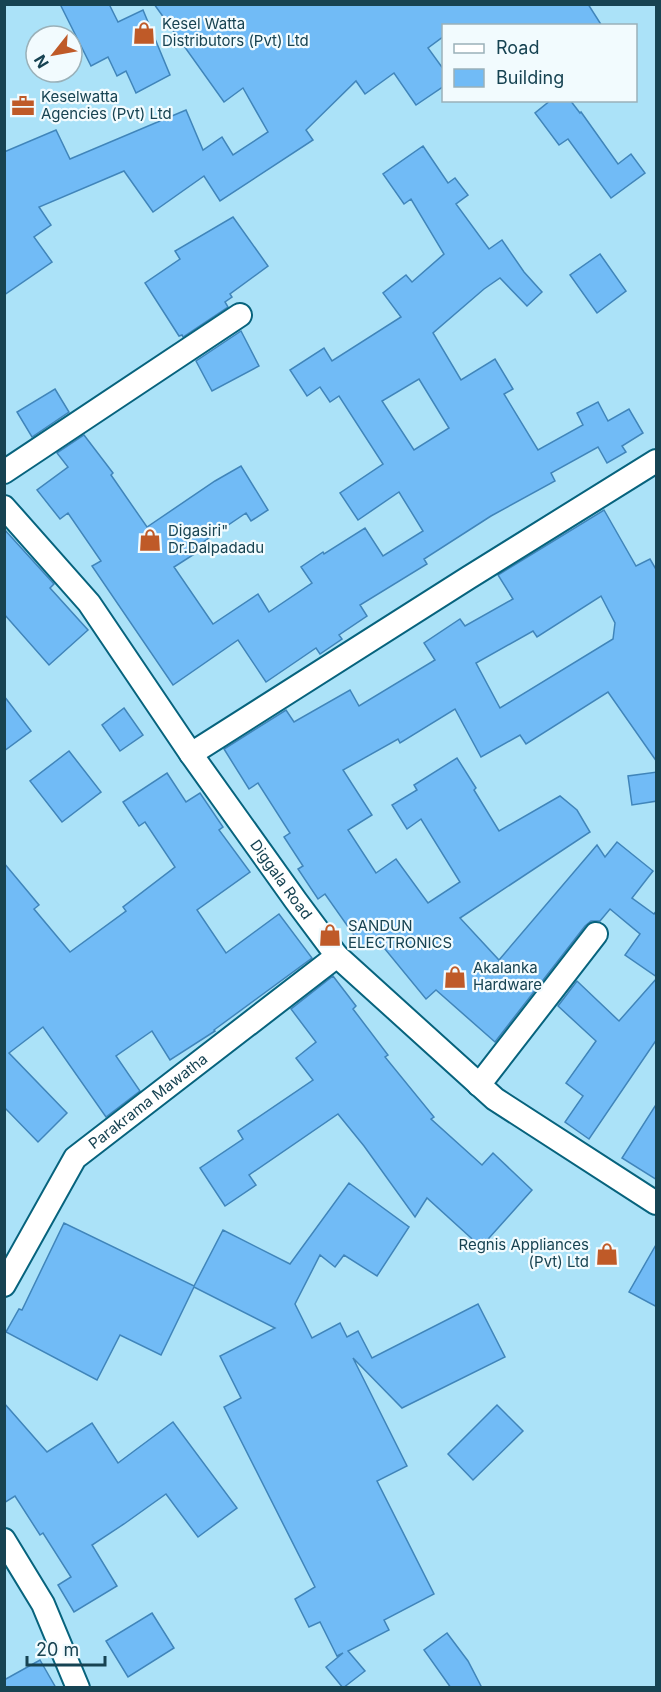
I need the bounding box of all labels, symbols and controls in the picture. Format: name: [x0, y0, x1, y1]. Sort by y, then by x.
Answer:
place label: Kesel Watta Distributors (Pvt) Ltd: [162, 14, 309, 50]
shop icon: Kesel Watta Distributors (Pvt) Ltd: [131, 20, 157, 46]
north arrow: [24, 24, 84, 84]
legend: [442, 24, 637, 102]
text: Road: [496, 37, 539, 58]
text: N: [29, 51, 53, 72]
text: Building: [496, 67, 564, 88]
place label: Keselwatta Agencies (Pvt) Ltd: [41, 87, 172, 123]
office icon: Keselwatta Agencies (Pvt) Ltd: [10, 93, 36, 119]
place label: Digasiri" Dr.Dalpadadu: [168, 521, 264, 557]
shop icon: Digasiri" Dr.Dalpadadu: [137, 527, 163, 553]
street label: Diggala Road: [246, 836, 316, 923]
place label: SANDUN ELECTRONICS: [348, 916, 452, 952]
shop icon: SANDUN ELECTRONICS: [317, 922, 343, 948]
place label: Akalanka Hardware: [473, 958, 542, 994]
shop icon: Akalanka Hardware: [442, 964, 468, 990]
street label: Parakrama Mawatha: [85, 1049, 211, 1153]
place label: Regnis Appliances (Pvt) Ltd: [458, 1235, 589, 1271]
shop icon: Regnis Appliances (Pvt) Ltd: [594, 1241, 620, 1267]
scale bar: [27, 1629, 105, 1667]
text: 20 m: [36, 1639, 79, 1660]

